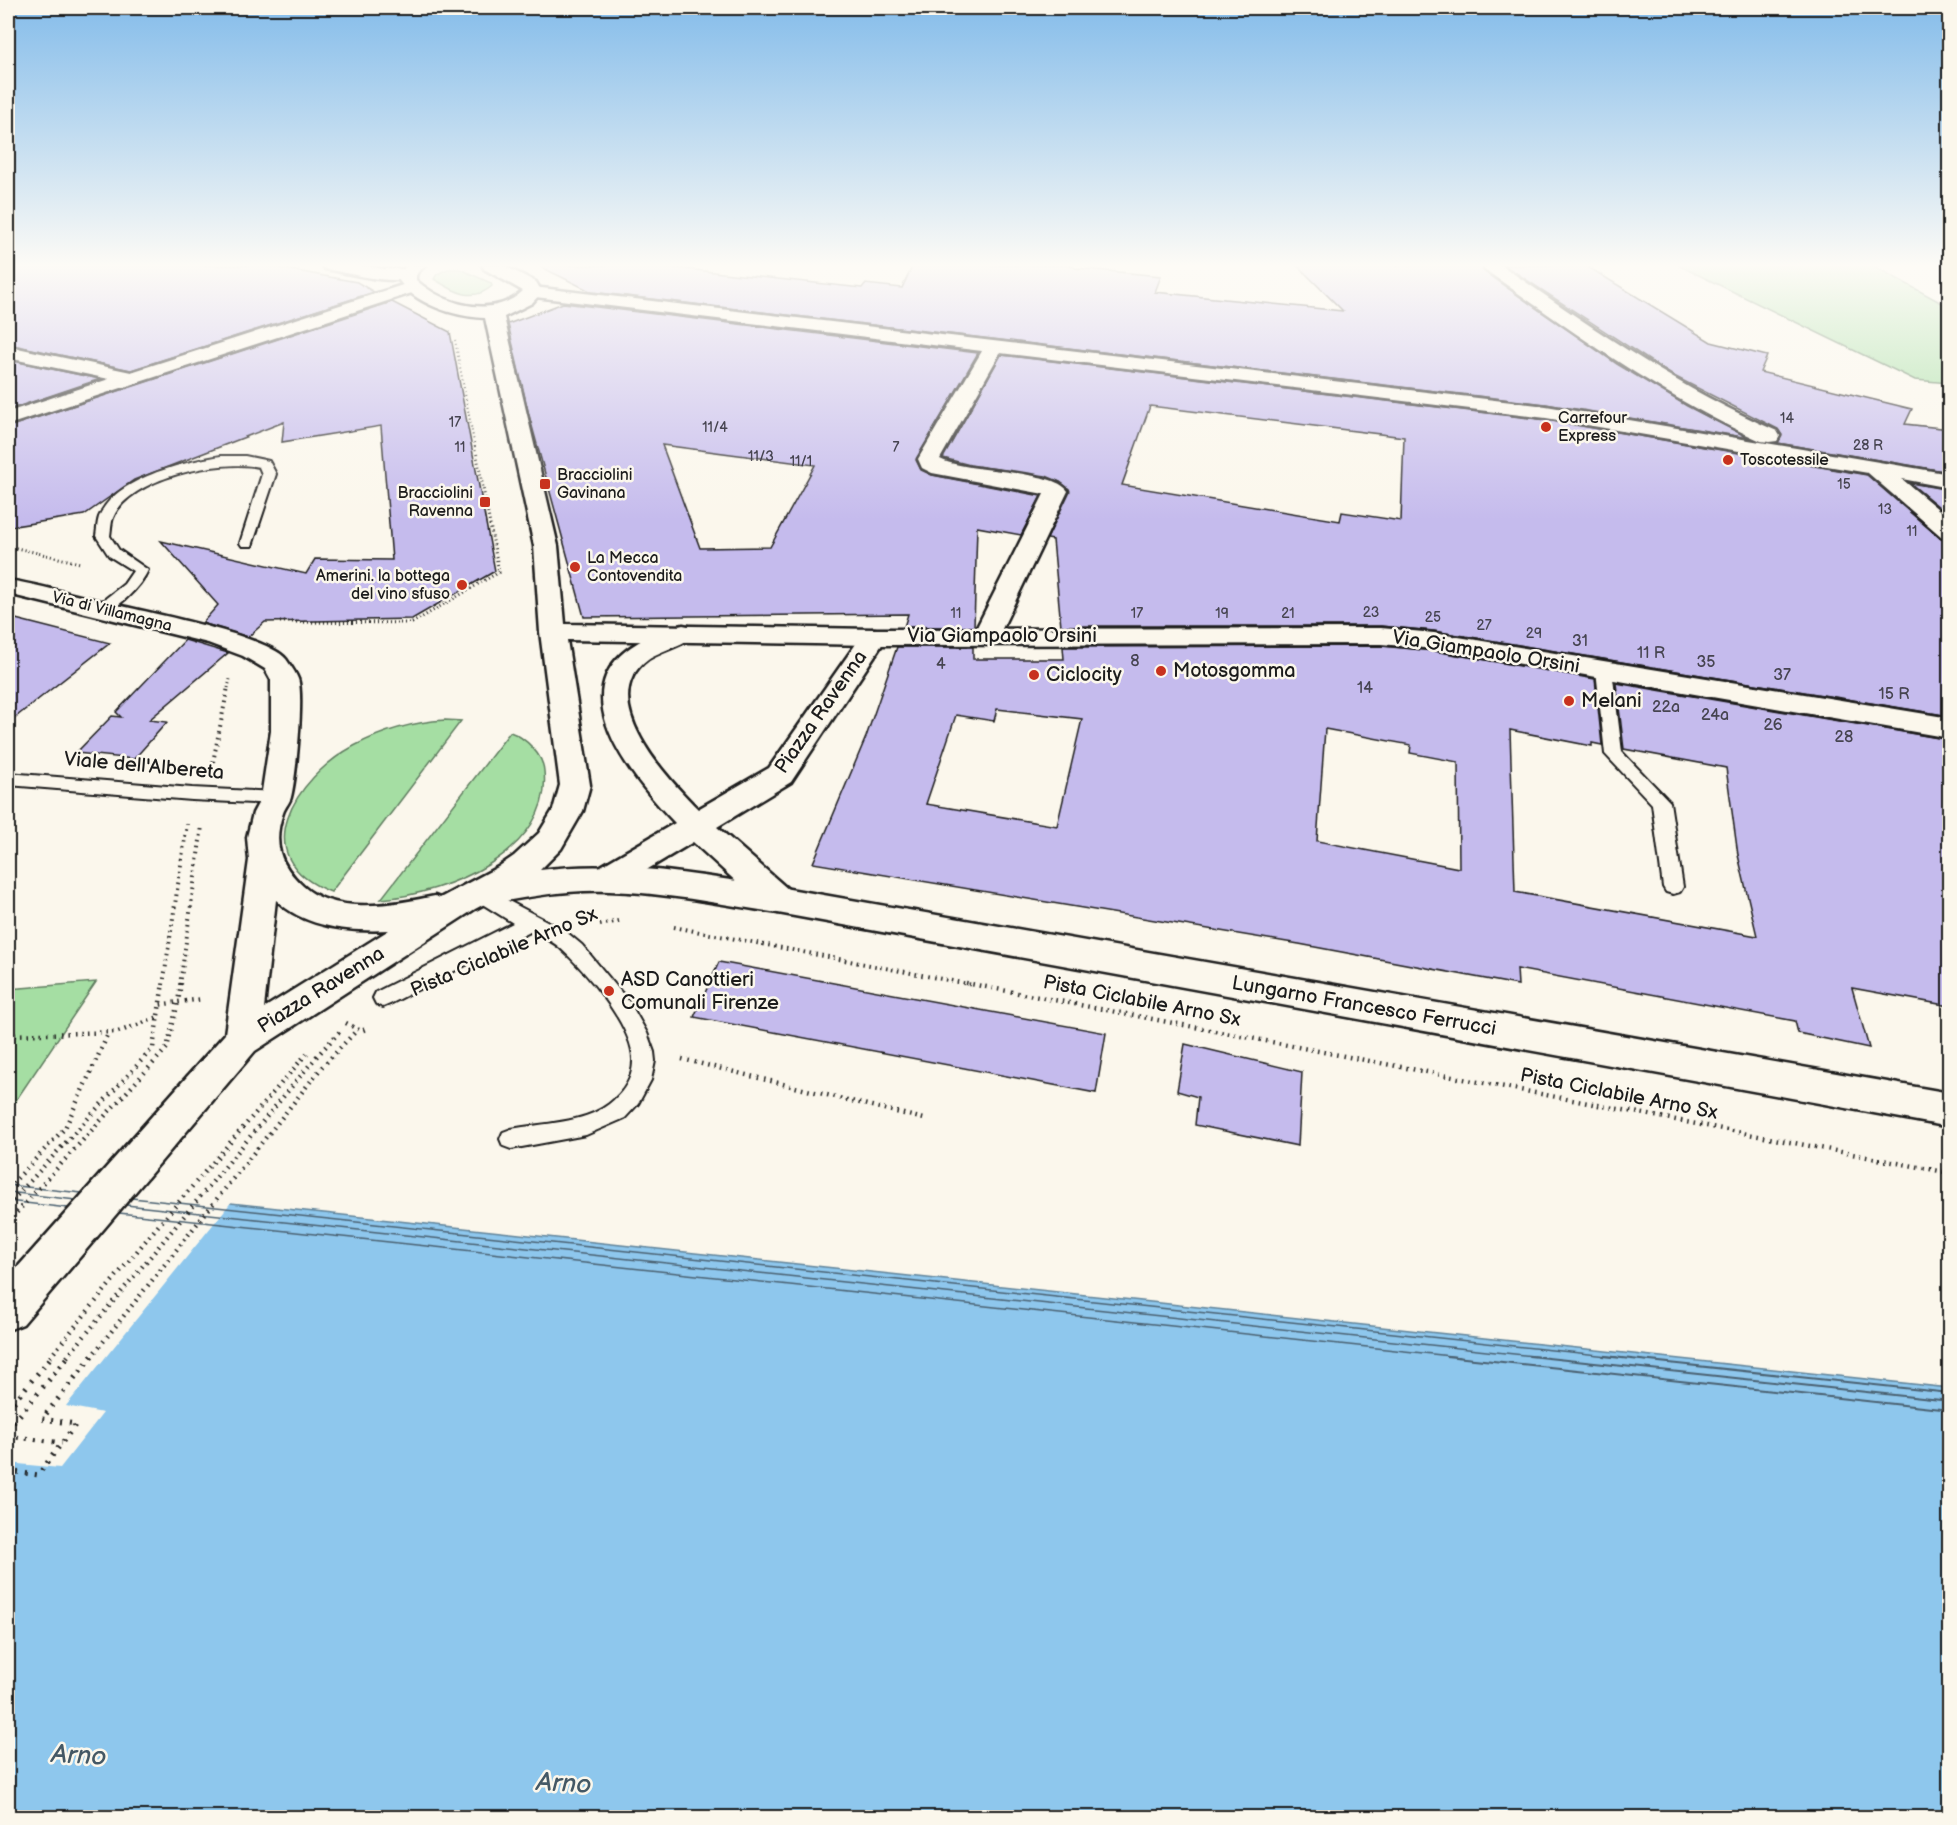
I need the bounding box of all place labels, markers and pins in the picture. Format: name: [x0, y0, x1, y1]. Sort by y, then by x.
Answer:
place label: Carrefour Express: [1558, 409, 1627, 446]
marker: Carrefour Express: [1539, 420, 1553, 434]
place label: Toscotessile: [1740, 451, 1829, 470]
marker: Toscotessile: [1721, 453, 1735, 467]
place label: Bracciolini Gavinana: [557, 466, 632, 503]
marker: Bracciolini Gavinana: [538, 477, 552, 491]
place label: Bracciolini Ravenna: [398, 484, 473, 521]
marker: Bracciolini Ravenna: [478, 495, 492, 509]
place label: La Mecca Contovendita: [587, 549, 682, 586]
marker: La Mecca Contovendita: [568, 560, 582, 574]
place label: Amerini. la bottega del vino sfuso: [316, 567, 450, 604]
marker: Amerini. la bottega del vino sfuso: [455, 578, 469, 592]
place label: Motosgomma: [1173, 659, 1296, 683]
place label: Ciclocity: [1046, 663, 1122, 687]
marker: Motosgomma: [1154, 664, 1168, 678]
marker: Ciclocity: [1027, 668, 1041, 682]
place label: Melani: [1581, 689, 1642, 713]
marker: Melani: [1562, 694, 1576, 708]
place label: ASD Canottieri Comunali Firenze: [621, 968, 779, 1015]
marker: ASD Canottieri Comunali Firenze: [602, 984, 616, 998]

